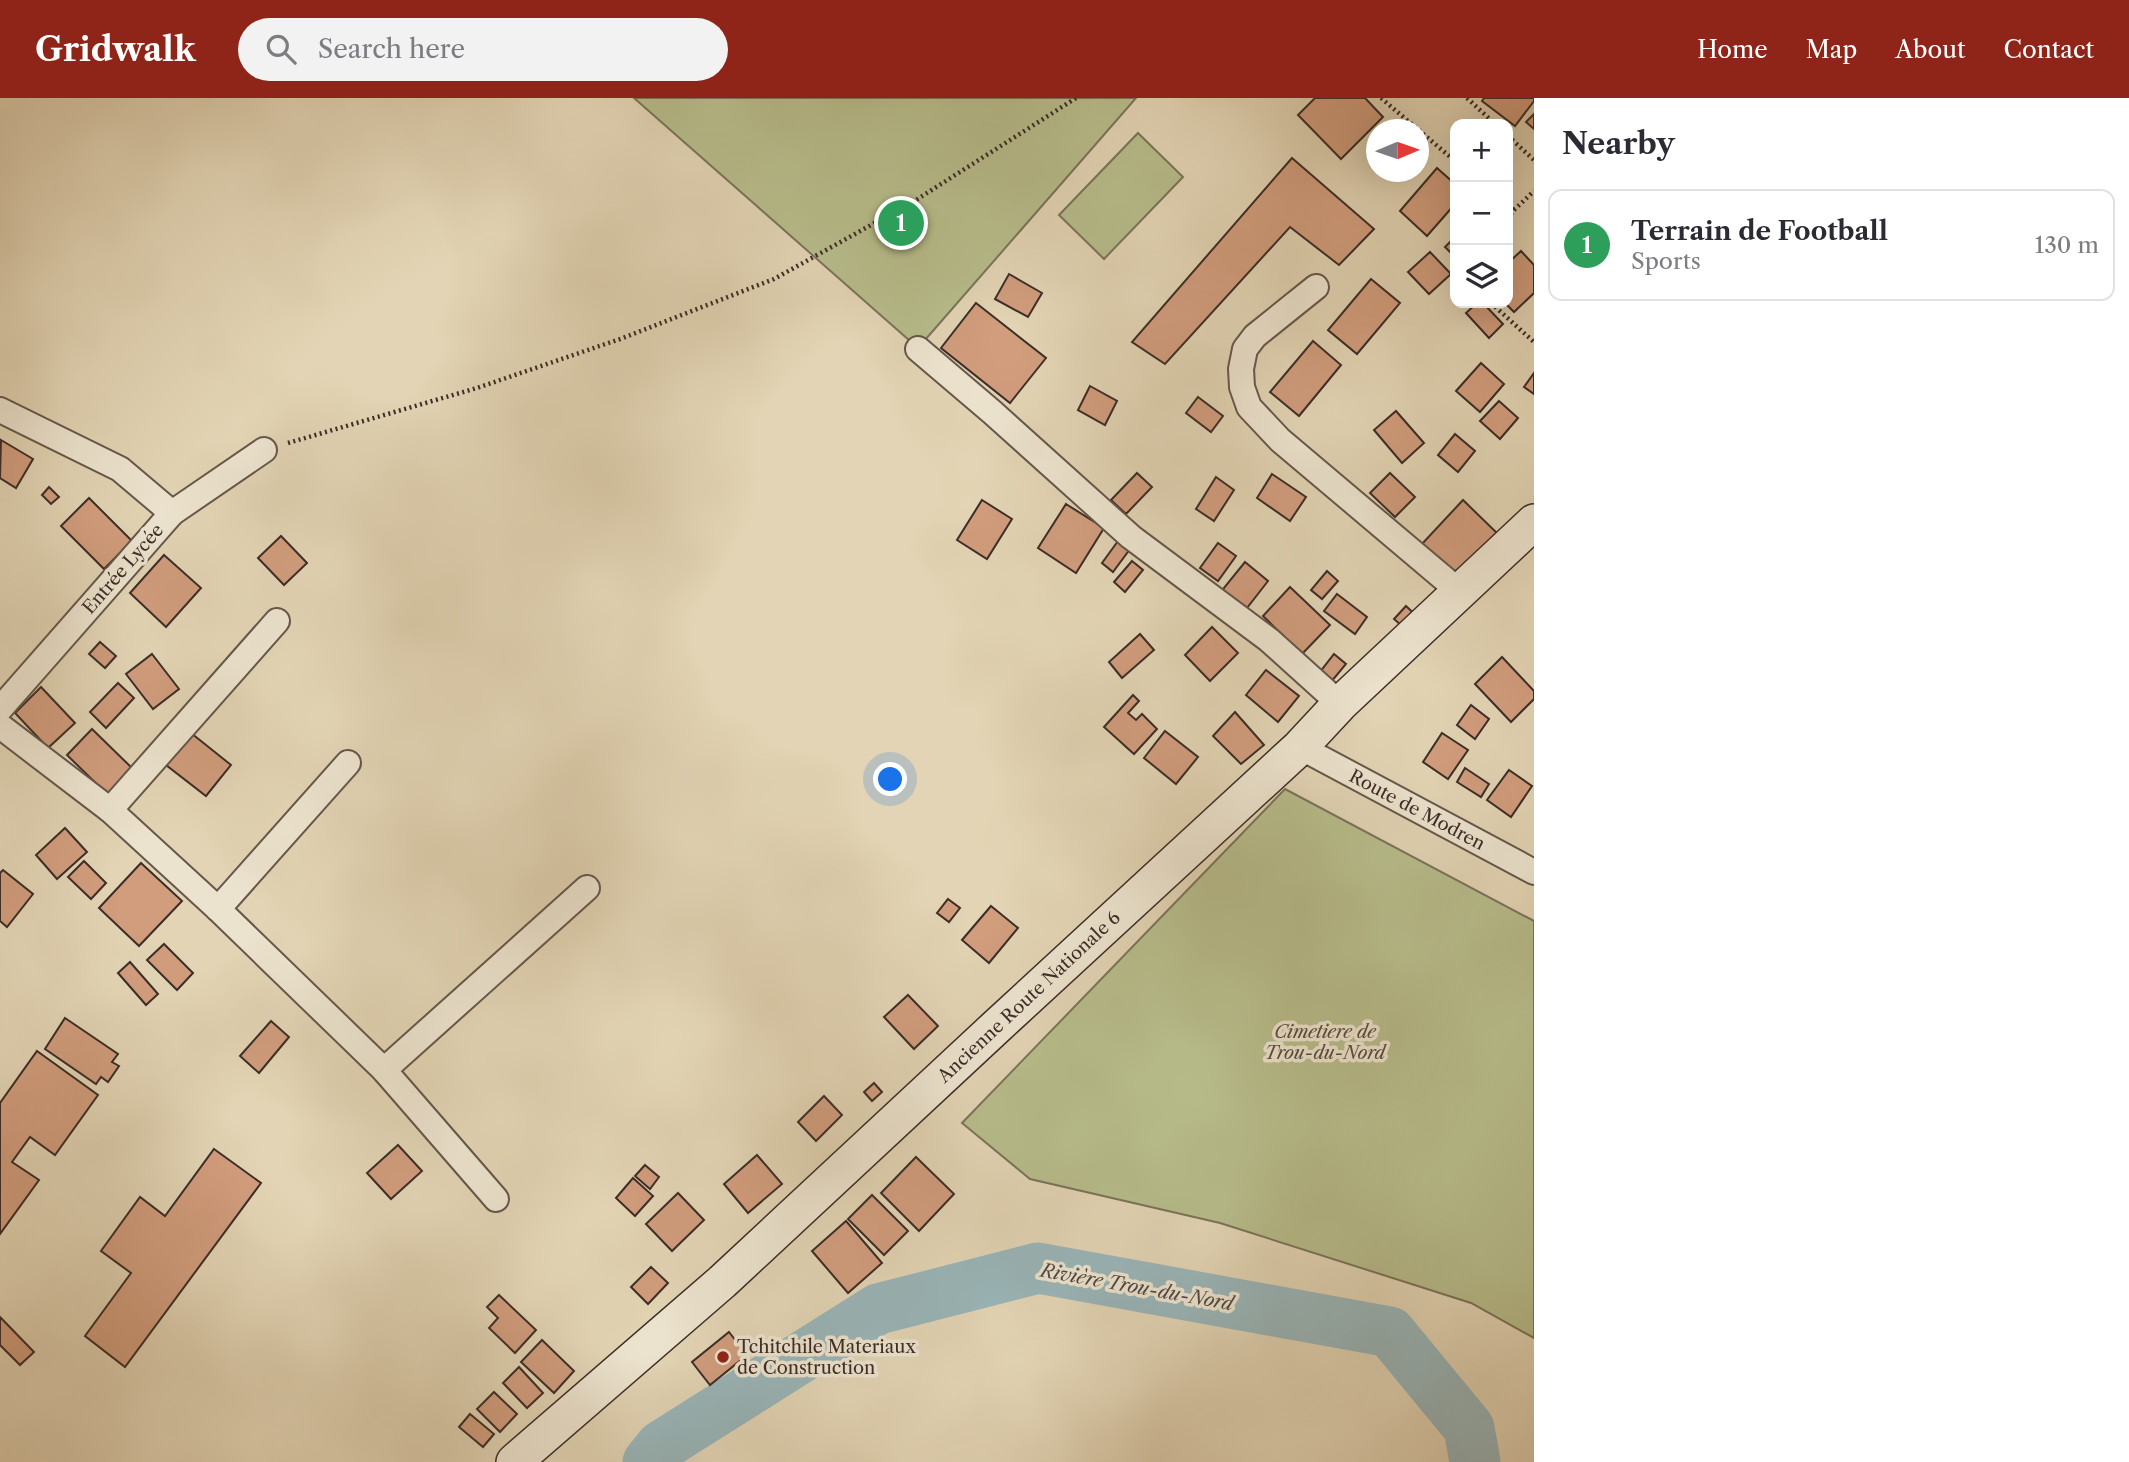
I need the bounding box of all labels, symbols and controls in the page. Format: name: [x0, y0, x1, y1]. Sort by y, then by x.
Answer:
search box: [238, 18, 728, 81]
text: Gridwalk: [35, 29, 196, 70]
icon: search: [262, 30, 300, 68]
text: Search here: [318, 33, 465, 65]
text: Home: [1697, 35, 1768, 64]
text: Map: [1806, 35, 1857, 64]
text: About: [1895, 35, 1966, 64]
text: Contact: [2004, 35, 2094, 64]
north arrow: [1366, 119, 1429, 182]
map controls: [1450, 119, 1513, 308]
button: +: [1450, 119, 1513, 182]
text: Nearby: [1562, 125, 1675, 162]
button: −: [1450, 182, 1513, 245]
pin: 1: [878, 197, 924, 249]
text: Terrain de Football: [1631, 215, 1888, 247]
text: 1: [1582, 231, 1592, 259]
text: 130 m: [2035, 231, 2099, 259]
button: layers: [1450, 245, 1513, 308]
text: Sports: [1631, 247, 1701, 275]
street label: Entrée Lycée: [78, 519, 168, 619]
your location: [873, 762, 907, 796]
street label: Route de Modren: [1345, 765, 1489, 855]
street label: Ancienne Route Nationale 6: [932, 907, 1125, 1088]
park label: Cimetiere de Trou-du-Nord: [1265, 1021, 1388, 1064]
water label: Rivière Trou-du-Nord: [1037, 1258, 1237, 1316]
place label: Tchitchile Materiaux de Construction: [737, 1336, 916, 1379]
marker: Tchitchile Materiaux de Construction: [715, 1349, 731, 1365]

